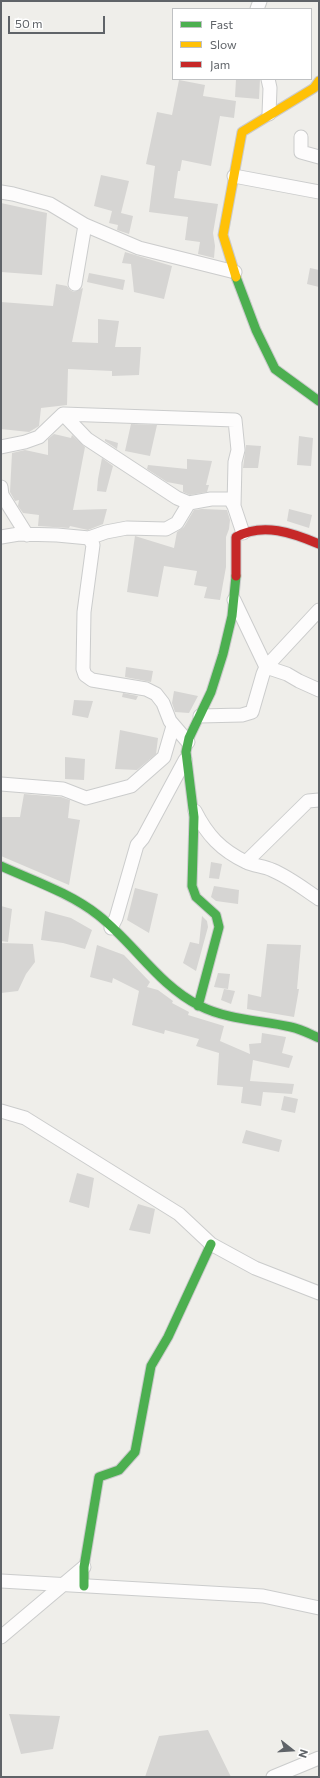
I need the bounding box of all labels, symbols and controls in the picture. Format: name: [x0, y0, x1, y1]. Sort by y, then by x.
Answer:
scale bar: [10, 8, 107, 34]
legend: [172, 8, 312, 80]
text: 50 m: [15, 16, 43, 30]
text: Fast: [210, 17, 233, 31]
text: Slow: [210, 37, 237, 51]
text: Jam: [210, 57, 230, 71]
north arrow: [272, 1730, 312, 1770]
text: N: [297, 1748, 311, 1759]

